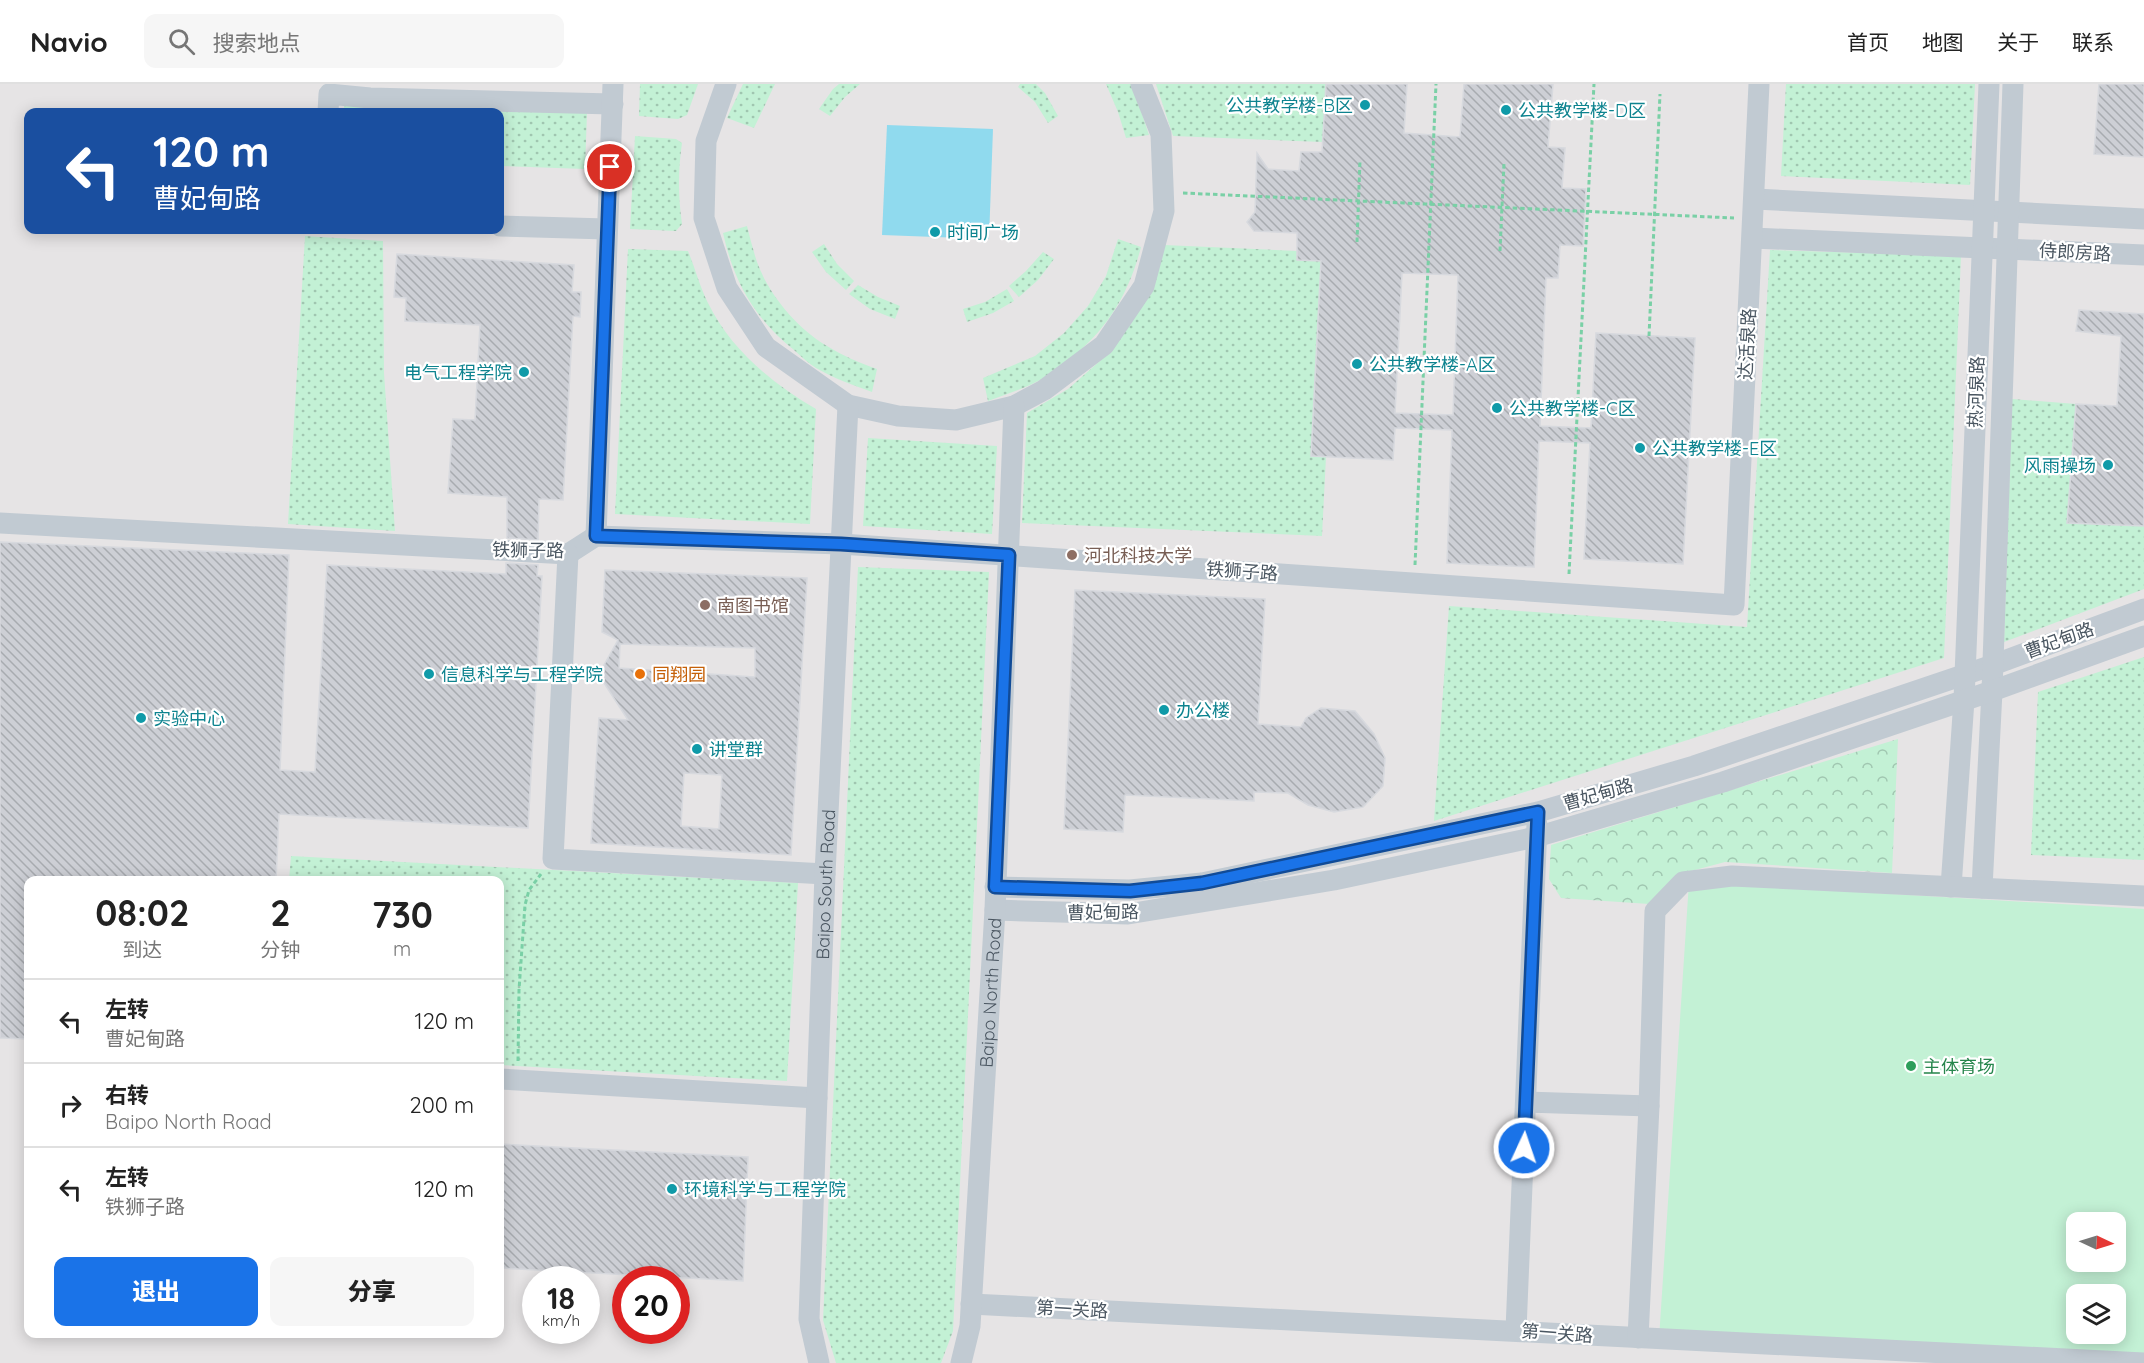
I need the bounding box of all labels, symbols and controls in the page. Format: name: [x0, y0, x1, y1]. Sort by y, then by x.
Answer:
search box: [144, 14, 564, 68]
text: Navio: [30, 24, 108, 59]
icon: search: [165, 25, 198, 58]
text: 搜索地点: [213, 29, 301, 57]
text: 首页: [1847, 29, 1889, 55]
text: 地图: [1922, 29, 1964, 55]
text: 关于: [1997, 29, 2039, 55]
text: 联系: [2072, 29, 2114, 55]
place label: 公共教学楼-B区: [1226, 94, 1353, 117]
marker: 公共教学楼-B区: [1358, 98, 1372, 112]
place label: 公共教学楼-D区: [1518, 99, 1646, 122]
marker: 公共教学楼-D区: [1499, 103, 1513, 117]
text: 120 m: [153, 125, 270, 178]
icon: left: [54, 132, 132, 210]
pin: [584, 141, 635, 192]
icon: arrive: [593, 150, 626, 183]
text: 曹妃甸路: [153, 181, 261, 215]
place label: 时间广场: [947, 221, 1019, 244]
marker: 时间广场: [928, 225, 942, 239]
street label: 侍郎房路: [2038, 239, 2112, 265]
street label: 达活泉路: [1734, 307, 1760, 381]
place label: 公共教学楼-A区: [1369, 353, 1496, 376]
street label: 热河泉路: [1963, 356, 1989, 428]
marker: 公共教学楼-A区: [1350, 357, 1364, 371]
place label: 电气工程学院: [404, 361, 512, 384]
marker: 电气工程学院: [517, 365, 531, 379]
place label: 公共教学楼-C区: [1509, 397, 1636, 420]
marker: 公共教学楼-C区: [1490, 401, 1504, 415]
place label: 公共教学楼-E区: [1652, 437, 1777, 460]
marker: 公共教学楼-E区: [1633, 441, 1647, 455]
place label: 风雨操场: [2024, 454, 2096, 477]
marker: 风雨操场: [2101, 458, 2115, 472]
street label: 铁狮子路: [492, 538, 564, 562]
place label: 河北科技大学: [1084, 544, 1192, 567]
marker: 河北科技大学: [1065, 548, 1079, 562]
street label: 铁狮子路: [1205, 557, 1279, 585]
place label: 南图书馆: [717, 594, 789, 617]
marker: 南图书馆: [698, 598, 712, 612]
street label: 曹妃甸路: [2021, 617, 2097, 663]
place label: 信息科学与工程学院: [441, 663, 603, 686]
place label: 同翔园: [652, 663, 706, 686]
marker: 信息科学与工程学院: [422, 667, 436, 681]
marker: 同翔园: [633, 667, 647, 681]
place label: 办公楼: [1176, 699, 1230, 722]
marker: 办公楼: [1157, 703, 1171, 717]
place label: 实验中心: [153, 707, 225, 730]
marker: 实验中心: [134, 711, 148, 725]
place label: 讲堂群: [709, 738, 763, 761]
marker: 讲堂群: [690, 742, 704, 756]
street label: 曹妃甸路: [1560, 773, 1636, 815]
street label: Baipo South Road: [810, 809, 840, 960]
text: 08:02: [95, 890, 189, 935]
text: 2: [270, 890, 291, 935]
text: 730: [372, 892, 433, 937]
street label: 曹妃甸路: [1067, 900, 1139, 924]
street label: Baipo North Road: [974, 917, 1006, 1068]
text: m: [393, 936, 411, 961]
text: 到达: [122, 937, 162, 962]
text: 分钟: [261, 937, 301, 962]
text: 左转: [105, 995, 149, 1023]
icon: left: [54, 1005, 87, 1038]
text: 120 m: [415, 1007, 474, 1035]
text: 曹妃甸路: [105, 1026, 185, 1051]
place label: 主体育场: [1923, 1055, 1995, 1078]
marker: 主体育场: [1904, 1059, 1918, 1073]
text: 右转: [105, 1081, 149, 1109]
icon: right: [54, 1089, 87, 1122]
text: 200 m: [410, 1091, 474, 1119]
text: Baipo North Road: [105, 1109, 272, 1134]
position arrow: [1492, 1116, 1556, 1180]
text: 左转: [105, 1163, 149, 1191]
icon: left: [54, 1173, 87, 1206]
text: 120 m: [415, 1175, 474, 1203]
place label: 环境科学与工程学院: [684, 1178, 846, 1201]
marker: 环境科学与工程学院: [665, 1182, 679, 1196]
text: 铁狮子路: [105, 1194, 185, 1219]
north arrow: [2066, 1212, 2126, 1272]
map controls: [2066, 1212, 2126, 1344]
button: 退出: [54, 1257, 258, 1326]
button: 分享: [270, 1257, 474, 1326]
speed limit sign: 20: [612, 1266, 690, 1344]
text: 18: [547, 1279, 575, 1317]
button: layers: [2066, 1284, 2126, 1344]
street label: 第一关路: [1035, 1296, 1109, 1322]
text: km/h: [542, 1311, 580, 1330]
street label: 第一关路: [1520, 1319, 1594, 1347]

